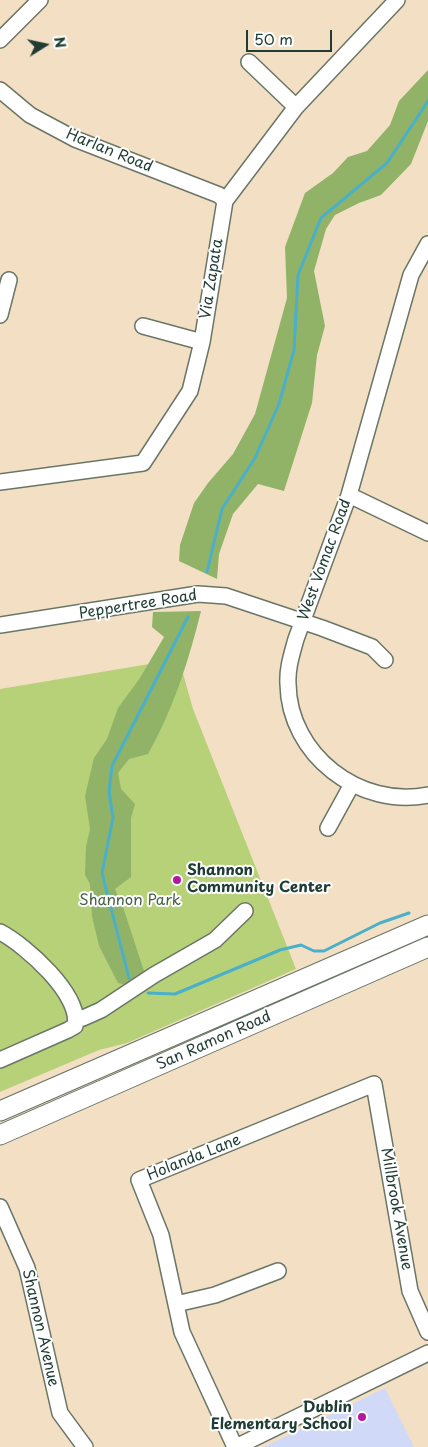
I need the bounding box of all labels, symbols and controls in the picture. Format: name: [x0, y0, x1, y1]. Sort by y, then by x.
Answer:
north arrow: [20, 20, 70, 70]
scale bar: [248, 20, 334, 52]
text: 50 m: [254, 27, 293, 50]
text: N: [49, 35, 72, 50]
street label: Harlan Road: [63, 125, 155, 177]
street label: Via Zapata: [197, 237, 227, 321]
street label: West Vomac Road: [295, 497, 355, 623]
street label: Peppertree Road: [78, 587, 198, 623]
place label: Shannon Community Center: [187, 862, 331, 897]
marker: Shannon Community Center: [171, 874, 183, 886]
park label: Shannon Park: [79, 892, 181, 910]
street label: San Ramon Road: [154, 1008, 274, 1074]
street label: Holanda Lane: [144, 1131, 244, 1185]
street label: Millbrook Avenue: [376, 1146, 416, 1272]
street label: Shannon Avenue: [18, 1268, 62, 1388]
place label: Dublin Elementary School: [211, 1399, 352, 1434]
marker: Dublin Elementary School: [356, 1411, 368, 1423]

